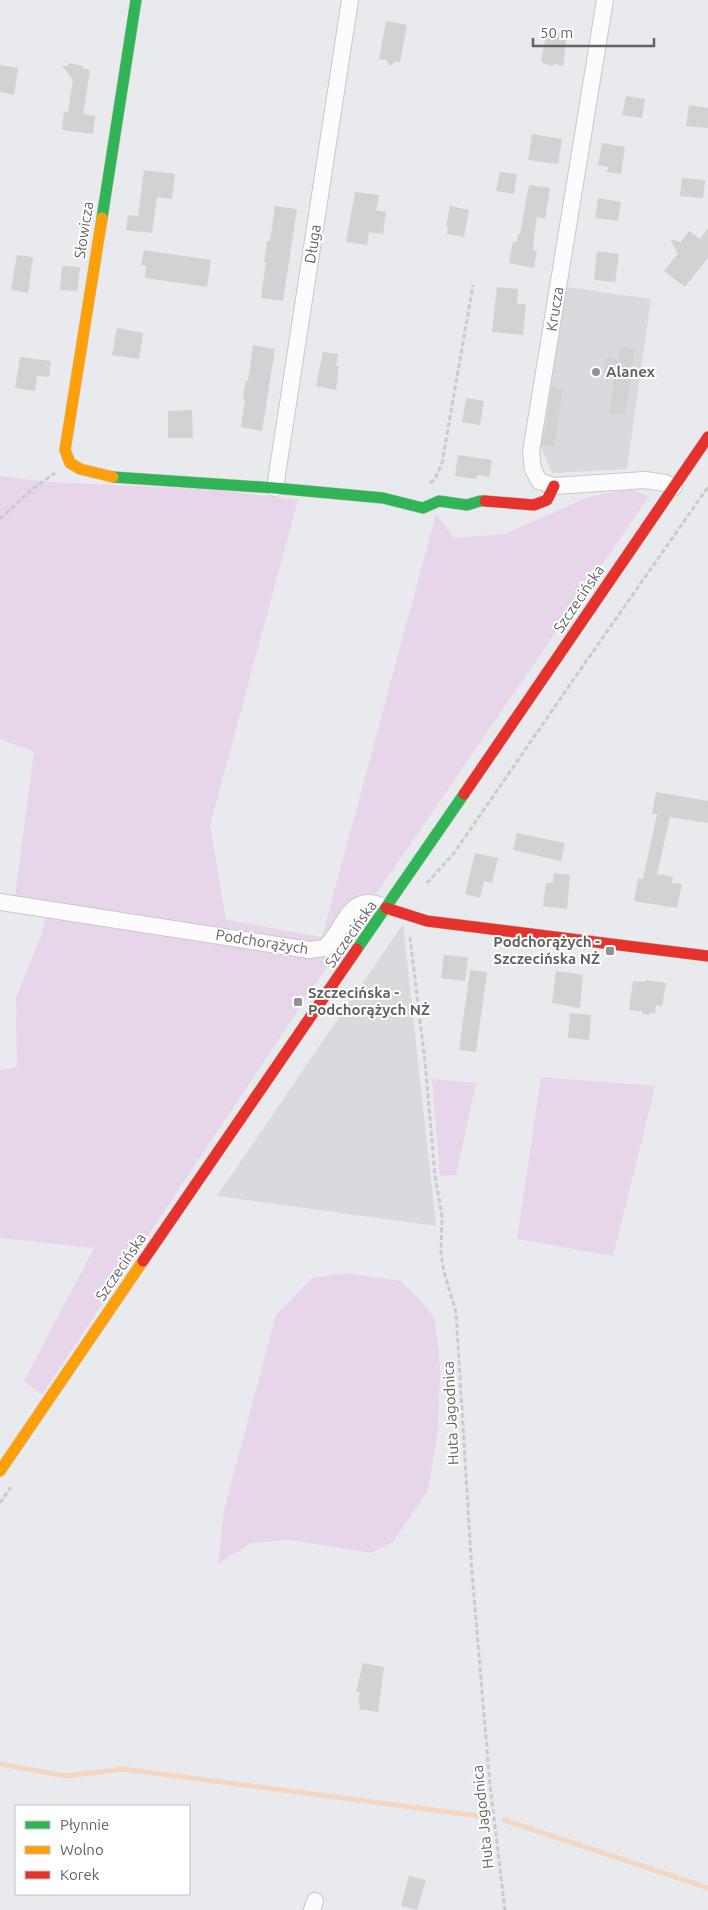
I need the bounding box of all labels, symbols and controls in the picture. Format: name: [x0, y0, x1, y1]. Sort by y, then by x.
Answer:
scale bar: [533, 15, 654, 47]
text: 50 m: [540, 24, 573, 41]
street label: Słowicza: [71, 200, 96, 260]
street label: Długa: [301, 223, 324, 265]
street label: Krucza: [543, 285, 566, 332]
place label: Alanex: [606, 363, 655, 380]
marker: Alanex: [590, 366, 602, 378]
street label: Szczecińska: [550, 562, 607, 636]
street label: Szczecińska: [321, 897, 380, 970]
street label: Podchorążych: [214, 926, 310, 957]
place label: Podchorążych - Szczecińska NŻ: [493, 933, 600, 967]
marker: Podchorążych - Szczecińska NŻ: [604, 945, 616, 957]
place label: Szczecińska - Podchorążych NŻ: [308, 984, 430, 1019]
marker: Szczecińska - Podchorążych NŻ: [292, 996, 304, 1008]
street label: Szczecińska: [92, 1230, 149, 1304]
street label: Huta Jagodnica: [439, 1361, 462, 1465]
street label: Huta Jagodnica: [469, 1764, 496, 1870]
legend: [15, 1805, 190, 1895]
text: Płynnie: [60, 1816, 109, 1833]
text: Wolno: [60, 1841, 104, 1858]
text: Korek: [60, 1866, 100, 1883]

